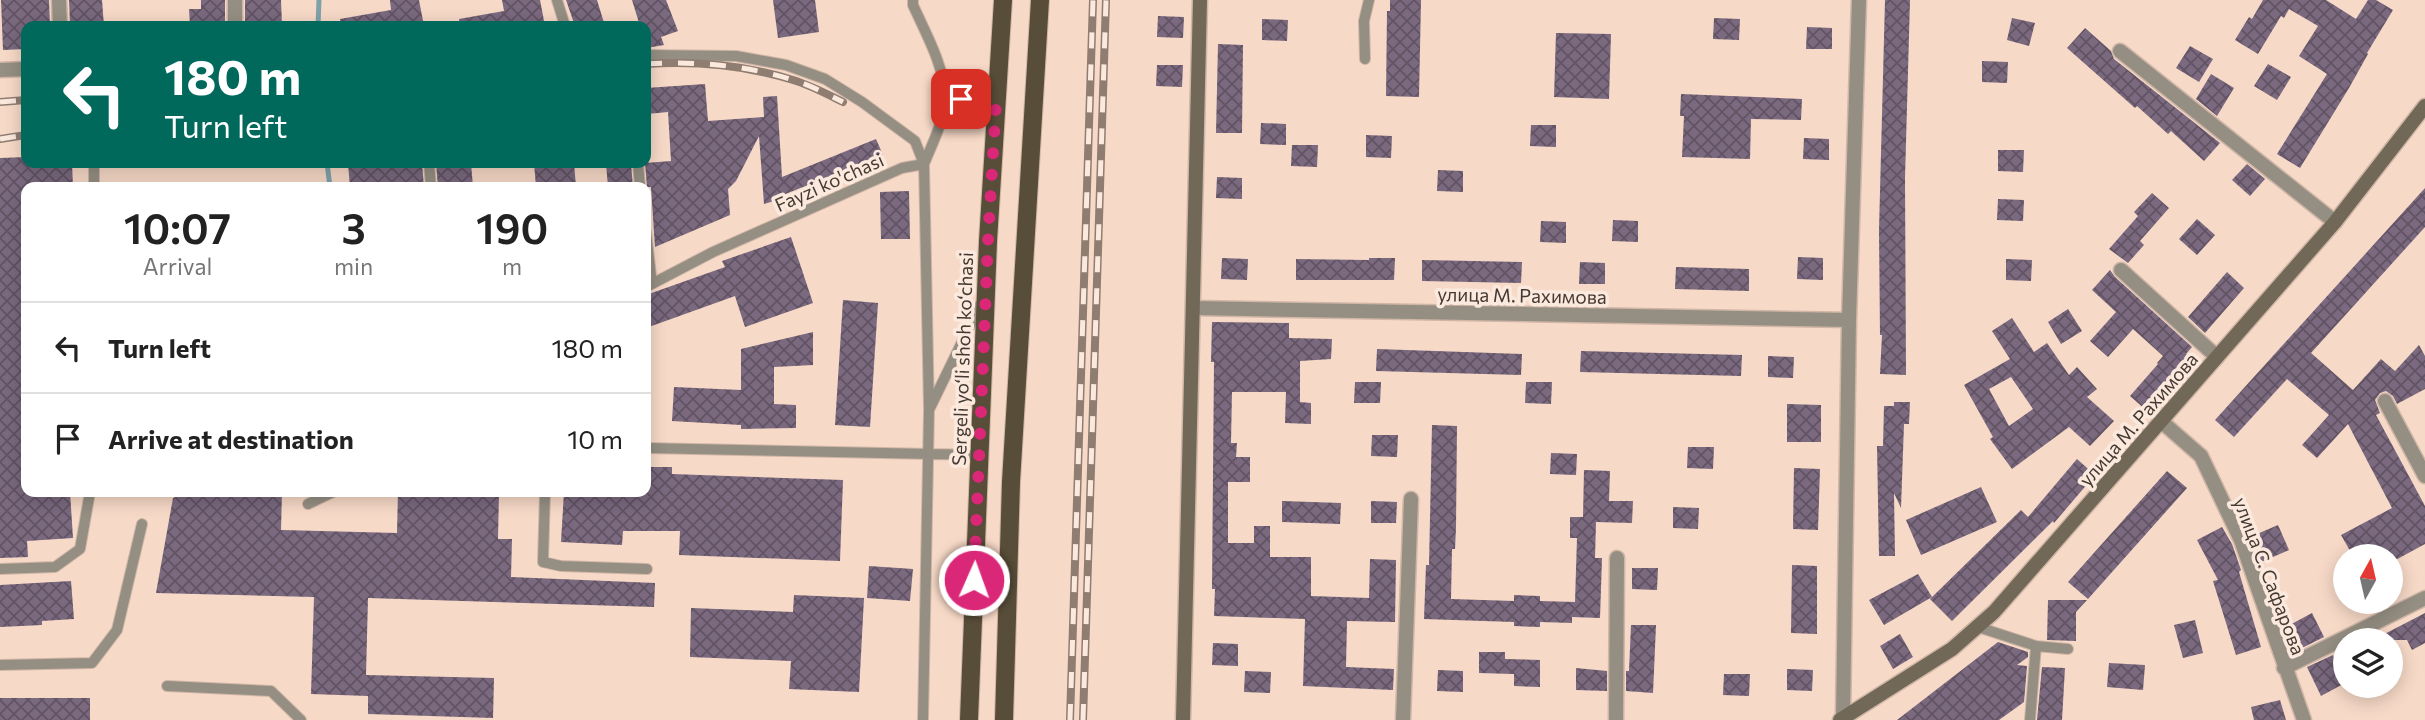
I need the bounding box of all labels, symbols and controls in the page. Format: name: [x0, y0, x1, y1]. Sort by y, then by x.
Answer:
text: 180 m: [164, 45, 301, 105]
icon: left: [49, 49, 140, 140]
pin: [931, 69, 991, 129]
icon: arrive: [942, 80, 980, 118]
text: Turn left: [164, 105, 288, 145]
street label: Fayzi ko'chasi: [771, 148, 887, 216]
text: 10:07: [124, 201, 231, 253]
text: 3: [341, 201, 366, 253]
text: 190: [476, 201, 548, 253]
text: Arrival: [143, 252, 212, 280]
text: min: [334, 252, 373, 280]
text: m: [502, 252, 522, 280]
street label: Sergeli yo‘li shoh ko‘chasi: [947, 252, 977, 466]
street label: улица М. Рахимова: [1437, 282, 1607, 308]
icon: left: [49, 329, 87, 367]
text: Turn left: [108, 332, 211, 363]
text: 180 m: [551, 332, 623, 363]
street label: улица М. Рахимова: [2074, 348, 2202, 490]
icon: arrive: [49, 420, 87, 458]
text: Arrive at destination: [108, 423, 354, 454]
text: 10 m: [567, 423, 623, 454]
street label: улица С. Сафарова: [2229, 494, 2311, 658]
position arrow: [937, 543, 1011, 617]
north arrow: [2333, 544, 2403, 614]
map controls: [2333, 544, 2403, 698]
button: layers: [2333, 628, 2403, 698]

